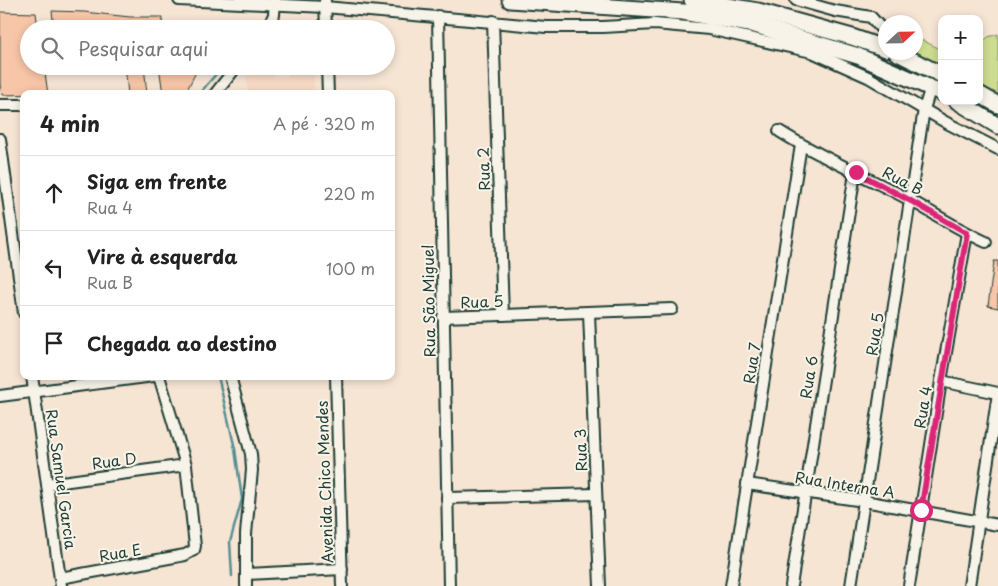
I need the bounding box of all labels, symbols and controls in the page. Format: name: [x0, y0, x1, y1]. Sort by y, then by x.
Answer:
north arrow: [878, 15, 923, 60]
map controls: [938, 15, 983, 105]
button: +: [938, 15, 983, 60]
search box: [20, 20, 395, 75]
icon: search: [38, 34, 66, 62]
text: Pesquisar aqui: [78, 34, 208, 62]
button: −: [938, 60, 983, 105]
text: 4 min: [40, 107, 100, 139]
text: A pé · 320 m: [273, 111, 375, 135]
street label: Rua 2: [471, 147, 495, 191]
street label: Rua B: [879, 160, 927, 200]
route end: [845, 161, 868, 184]
text: Siga em frente: [87, 167, 227, 195]
icon: ahead: [40, 179, 68, 207]
text: 220 m: [324, 181, 375, 205]
text: Rua 4: [87, 195, 133, 219]
text: Vire à esquerda: [87, 242, 238, 270]
street label: Rua São Miguel: [416, 244, 440, 358]
icon: left: [40, 254, 68, 282]
text: 100 m: [326, 256, 375, 280]
text: Rua B: [87, 270, 133, 294]
street label: Rua 5: [460, 289, 504, 313]
street label: Rua 5: [859, 311, 889, 357]
icon: arrive: [40, 329, 68, 357]
text: Chegada ao destino: [87, 329, 277, 357]
street label: Rua 7: [736, 340, 766, 385]
street label: Rua 6: [793, 354, 823, 400]
street label: Rua 4: [907, 384, 937, 430]
street label: Avenida Chico Mendes: [310, 400, 338, 564]
street label: Rua Samuel Garcia: [41, 407, 83, 551]
street label: Rua 3: [568, 428, 592, 472]
street label: Rua D: [90, 445, 138, 475]
street label: Rua Interna A: [793, 465, 897, 503]
route start: [910, 499, 933, 522]
street label: Rua E: [97, 537, 143, 567]

